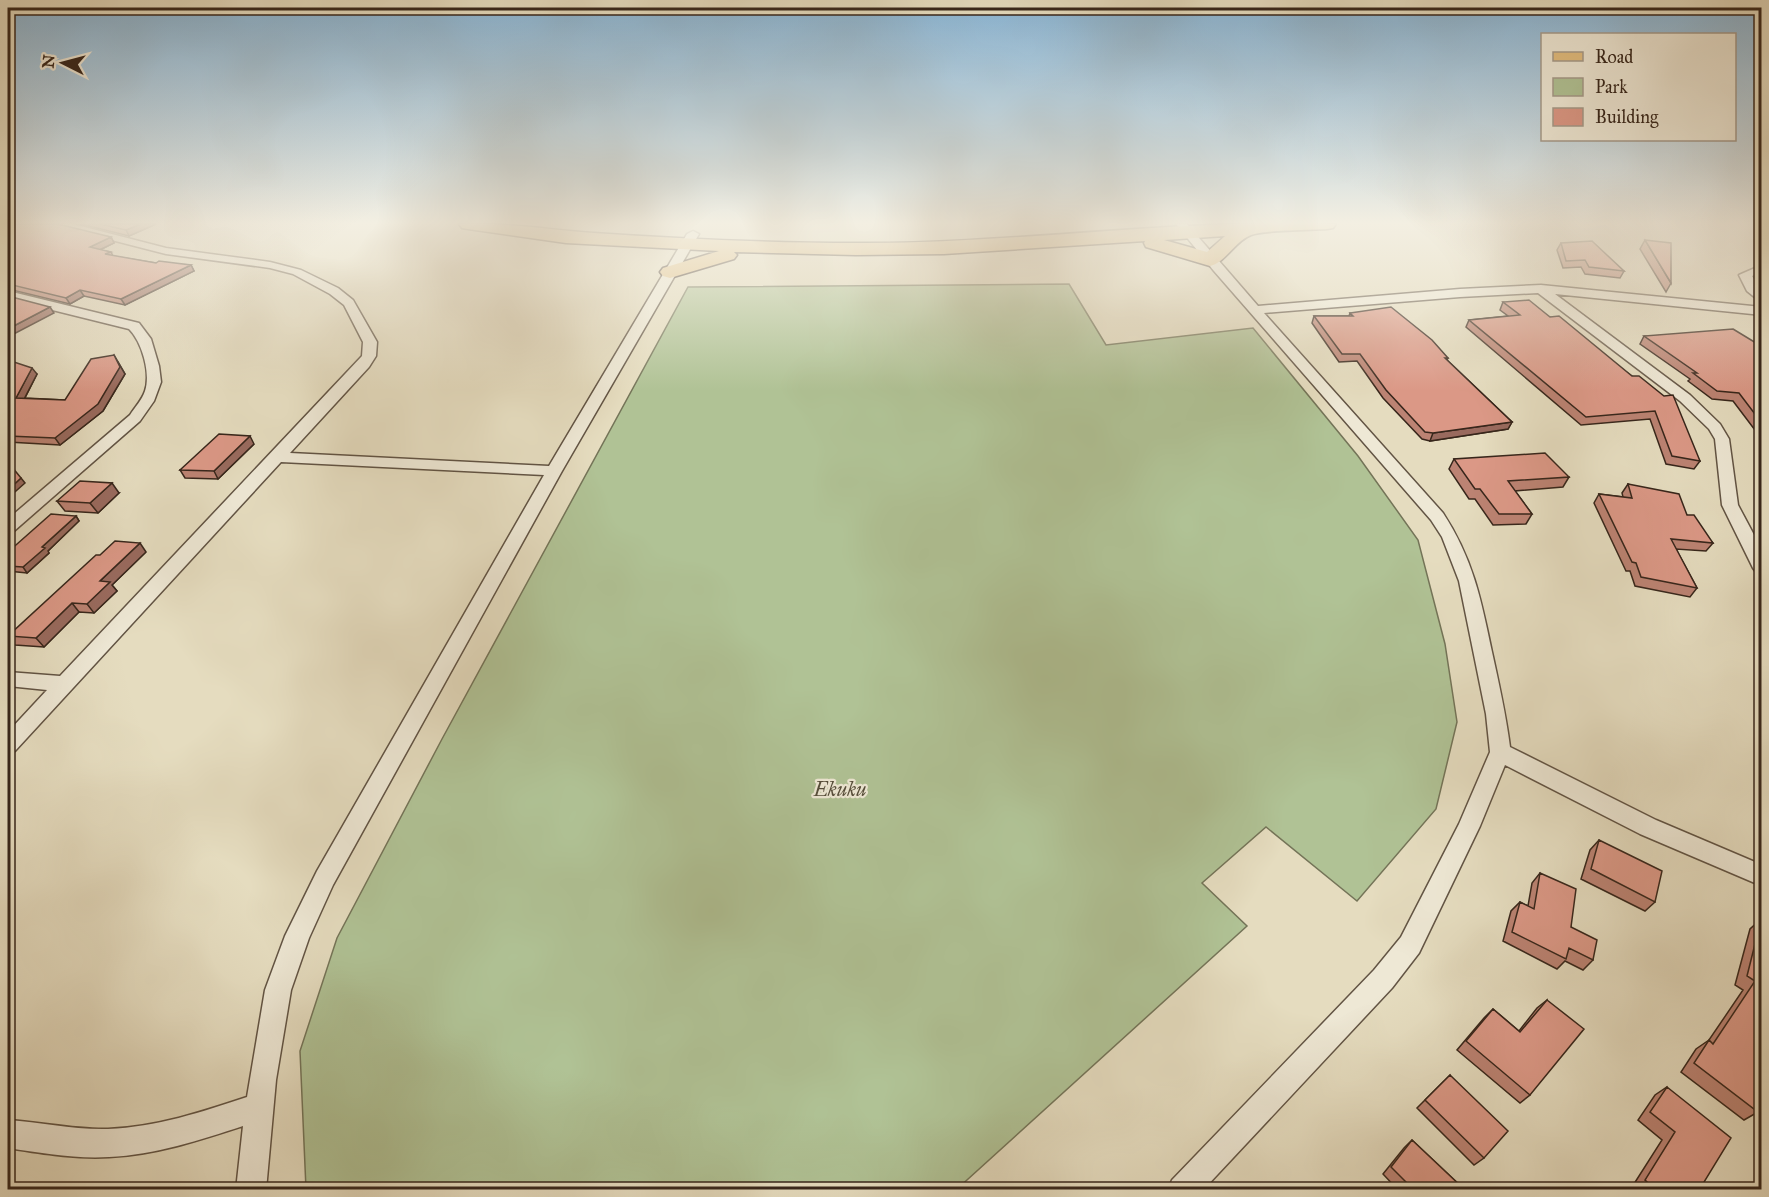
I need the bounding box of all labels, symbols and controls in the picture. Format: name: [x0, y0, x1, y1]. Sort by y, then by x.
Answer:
north arrow: [33, 33, 93, 93]
legend: [1541, 33, 1736, 141]
text: Road: [1595, 46, 1633, 68]
text: N: [38, 53, 59, 69]
text: Park: [1595, 76, 1628, 98]
text: Building: [1595, 106, 1659, 129]
park label: Ekuku: [812, 777, 867, 801]

